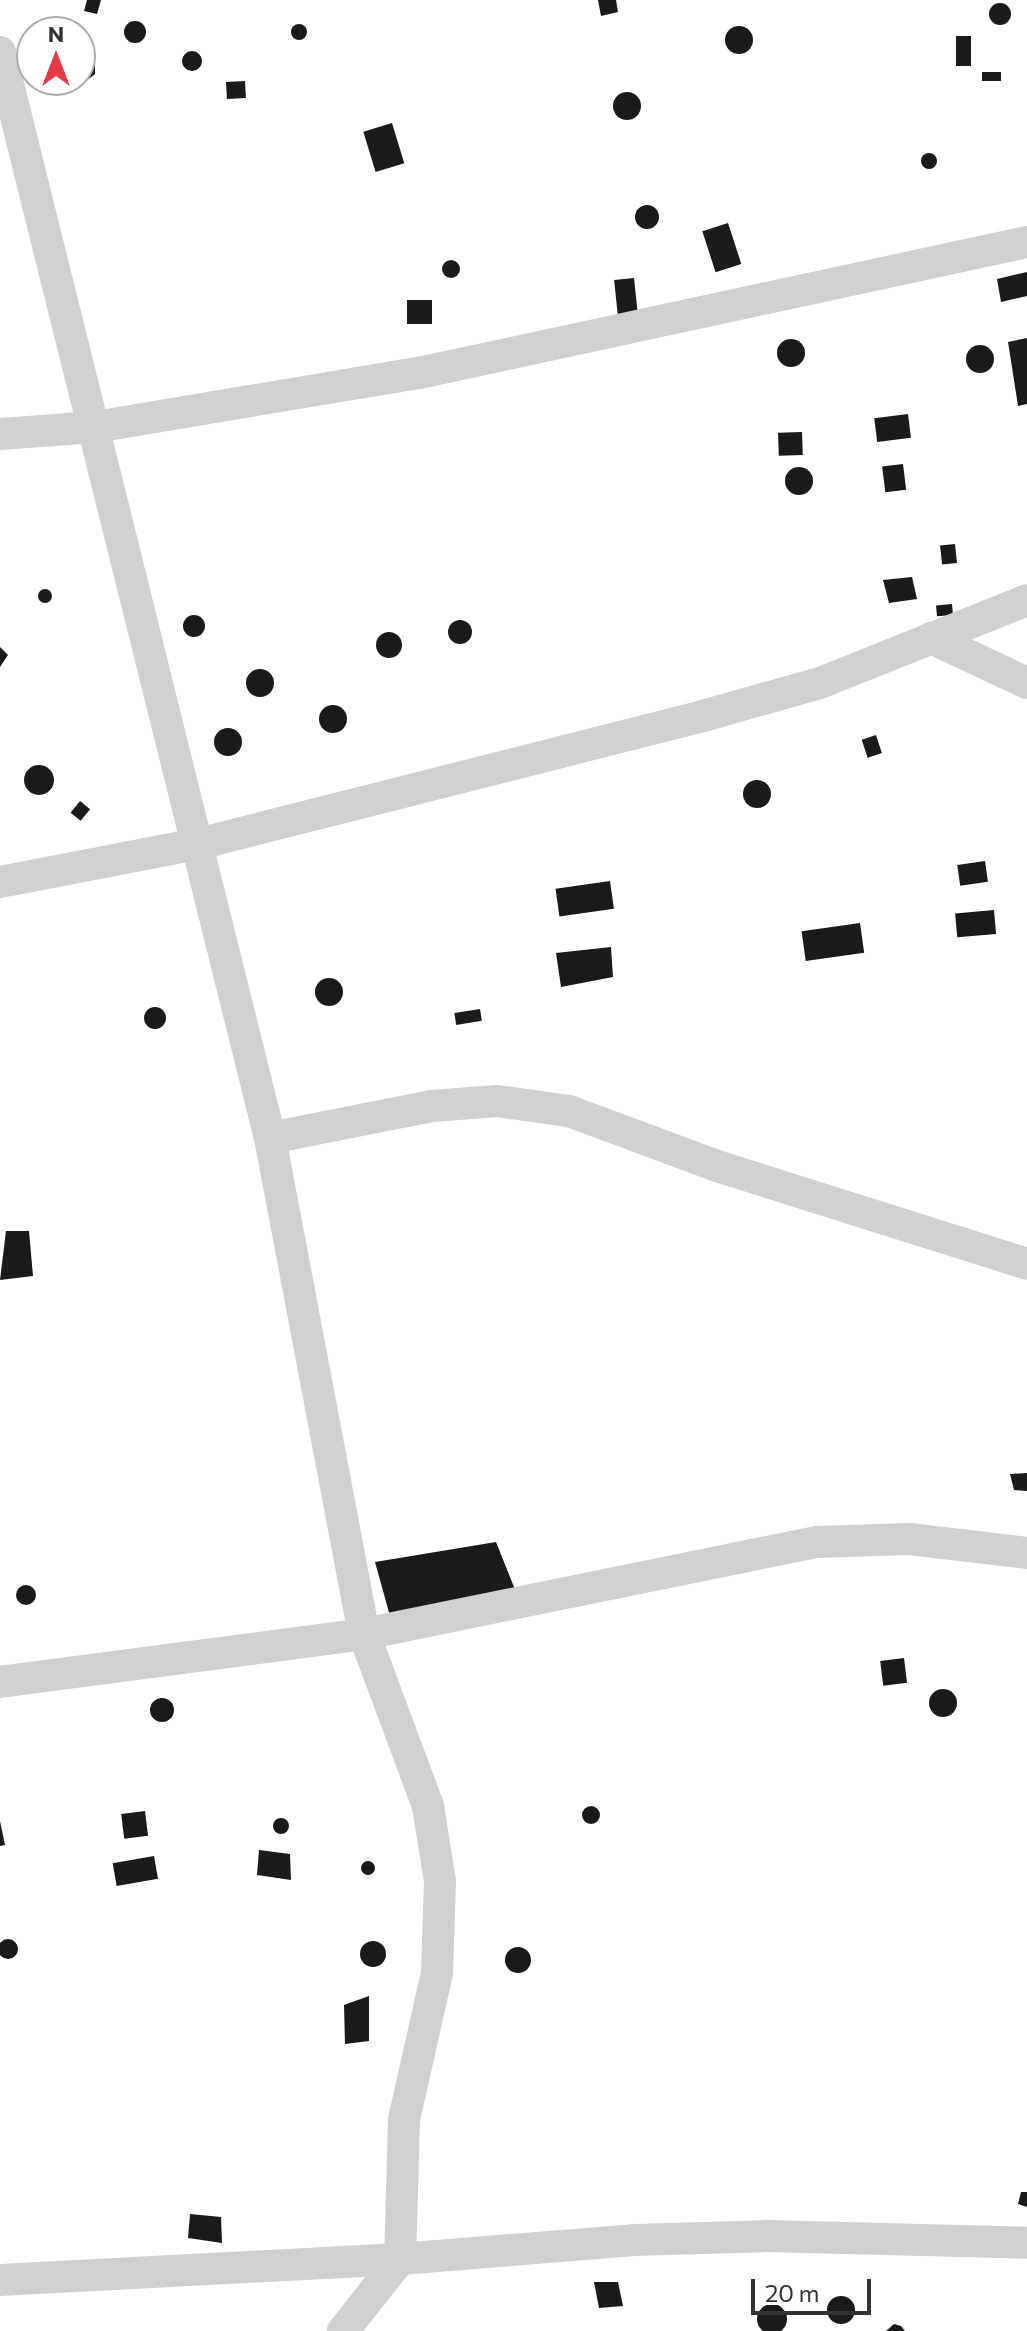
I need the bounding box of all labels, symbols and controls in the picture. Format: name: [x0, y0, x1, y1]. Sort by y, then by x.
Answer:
north arrow: [16, 16, 96, 96]
text: N: [48, 20, 64, 47]
scale bar: [755, 2263, 875, 2313]
text: 20 m: [765, 2278, 819, 2307]

